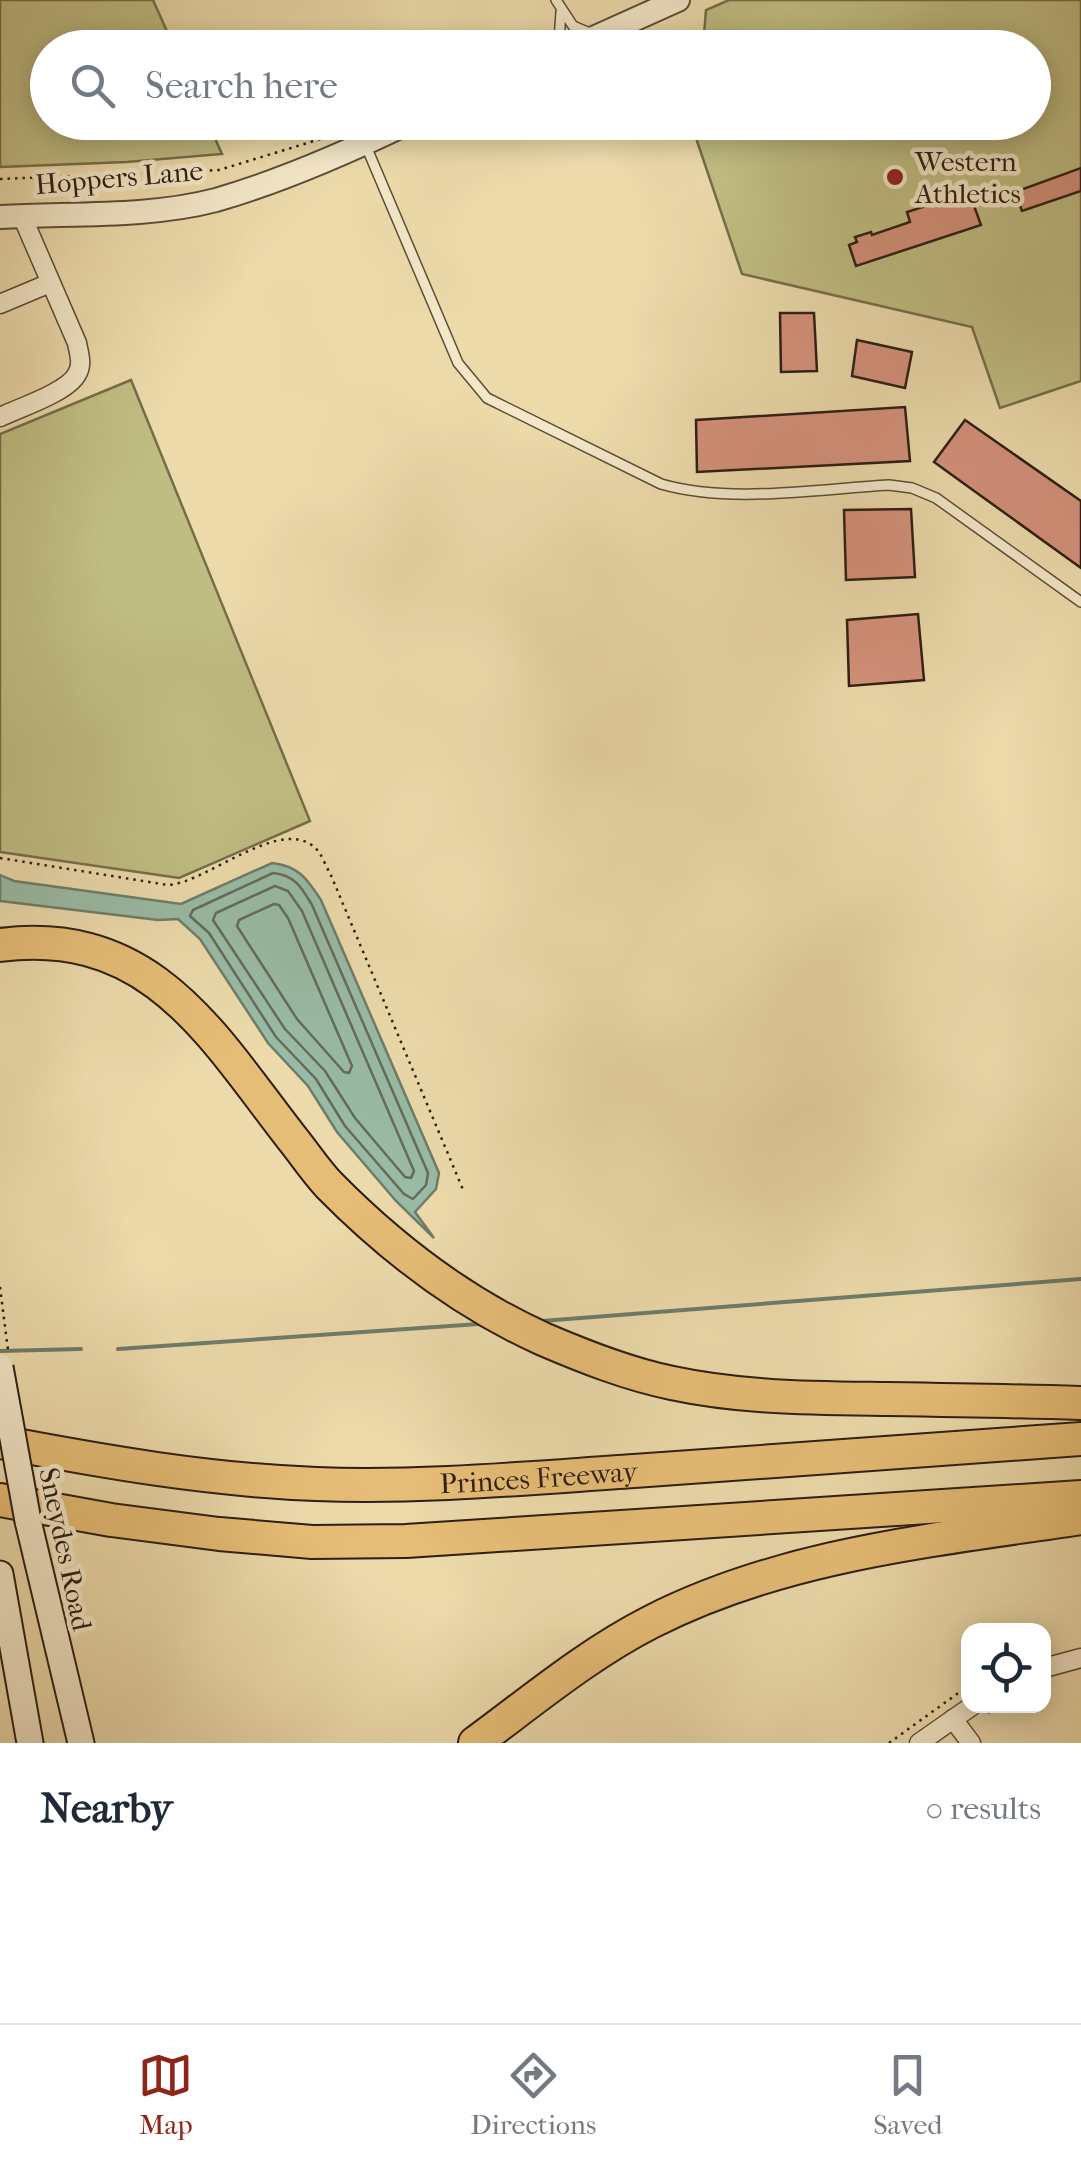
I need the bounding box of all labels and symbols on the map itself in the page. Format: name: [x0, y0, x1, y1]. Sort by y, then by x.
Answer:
place label: Western Athletics: [914, 145, 1021, 210]
street label: Hoppers Lane: [34, 154, 204, 201]
marker: Western Athletics: [884, 166, 906, 188]
street label: Princes Freeway: [439, 1455, 640, 1500]
street label: Sneydes Road: [32, 1465, 99, 1634]

